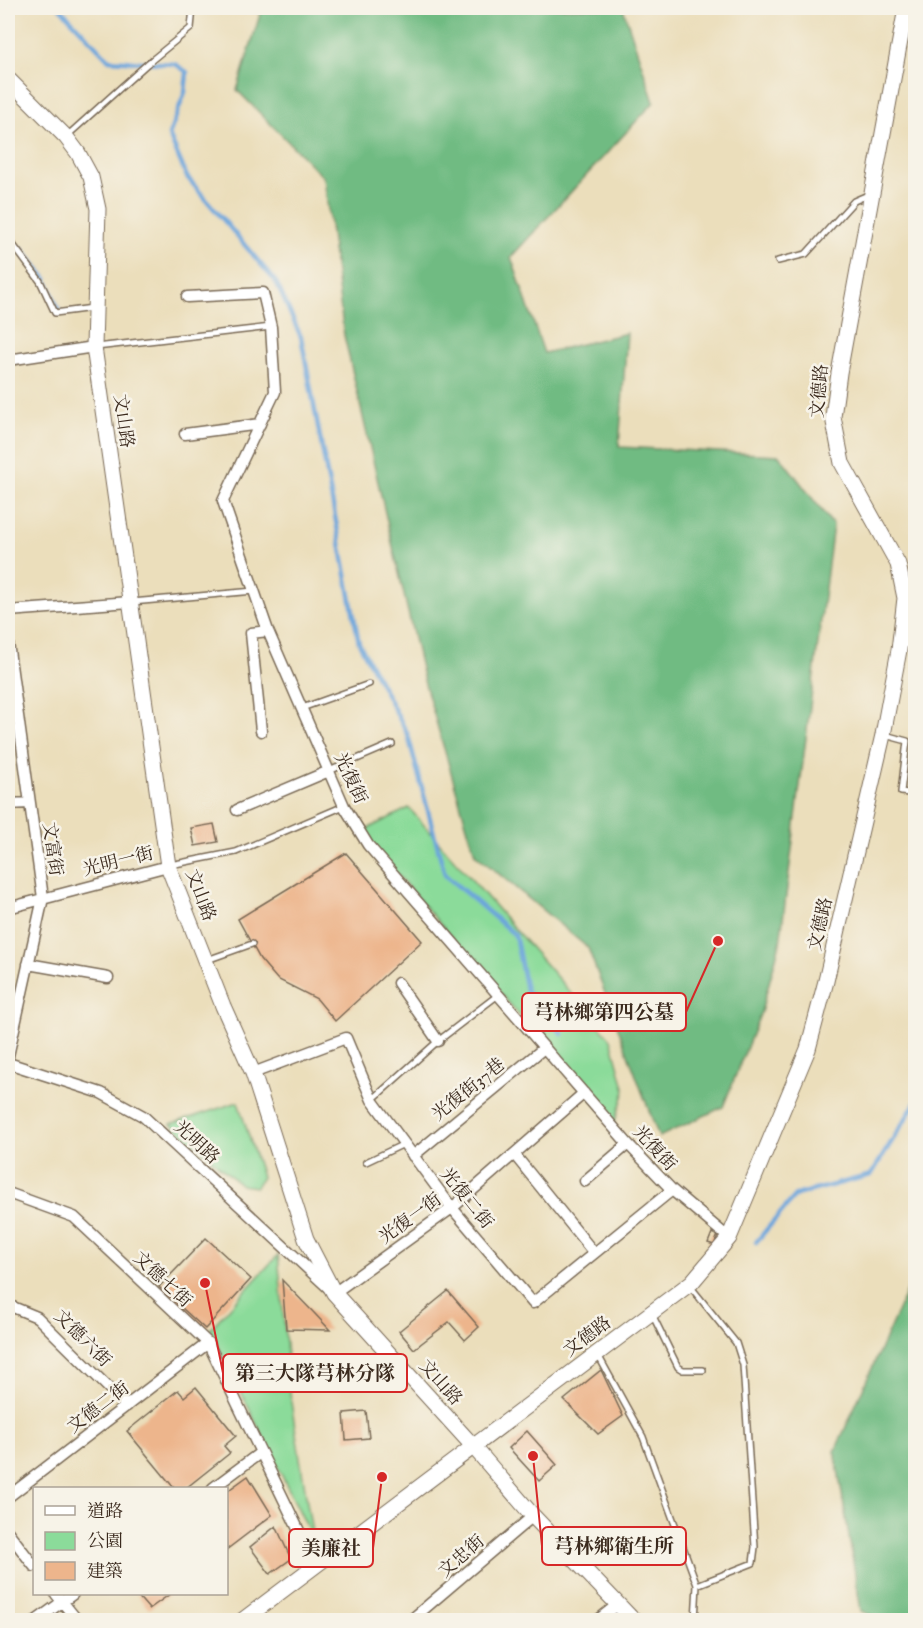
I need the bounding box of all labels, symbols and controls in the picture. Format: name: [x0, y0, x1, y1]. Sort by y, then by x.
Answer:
street label: 文德路: [807, 363, 834, 419]
street label: 文山路: [107, 393, 138, 450]
street label: 光復街: [328, 749, 371, 808]
street label: 文富街: [36, 821, 67, 878]
street label: 光明一街: [81, 843, 156, 882]
street label: 文山路: [179, 866, 220, 925]
street label: 文德路: [804, 895, 839, 953]
callout: 芎林鄉第四公墓: [522, 993, 686, 1031]
text: 芎林鄉第四公墓: [534, 1001, 674, 1026]
street label: 光復街37巷: [428, 1054, 510, 1127]
street label: 光明路: [168, 1116, 224, 1170]
street label: 光復街: [627, 1121, 681, 1177]
street label: 光復二街: [434, 1164, 497, 1234]
street label: 光復一街: [375, 1189, 447, 1250]
street label: 文德七街: [128, 1247, 196, 1313]
street label: 文德六街: [48, 1305, 116, 1373]
street label: 文德路: [559, 1312, 616, 1363]
callout: 第三大隊芎林分隊: [223, 1354, 407, 1392]
street label: 文山路: [413, 1355, 466, 1411]
text: 第三大隊芎林分隊: [235, 1362, 395, 1387]
street label: 文德二街: [63, 1377, 135, 1439]
legend: [33, 1487, 228, 1595]
text: 道路: [87, 1501, 123, 1524]
callout: 芎林鄉衛生所: [542, 1527, 686, 1565]
callout: 美廉社: [289, 1529, 373, 1567]
text: 公園: [87, 1531, 123, 1554]
street label: 文忠街: [434, 1531, 490, 1584]
text: 芎林鄉衛生所: [554, 1535, 674, 1560]
text: 美廉社: [301, 1537, 361, 1562]
text: 建築: [87, 1561, 123, 1584]

